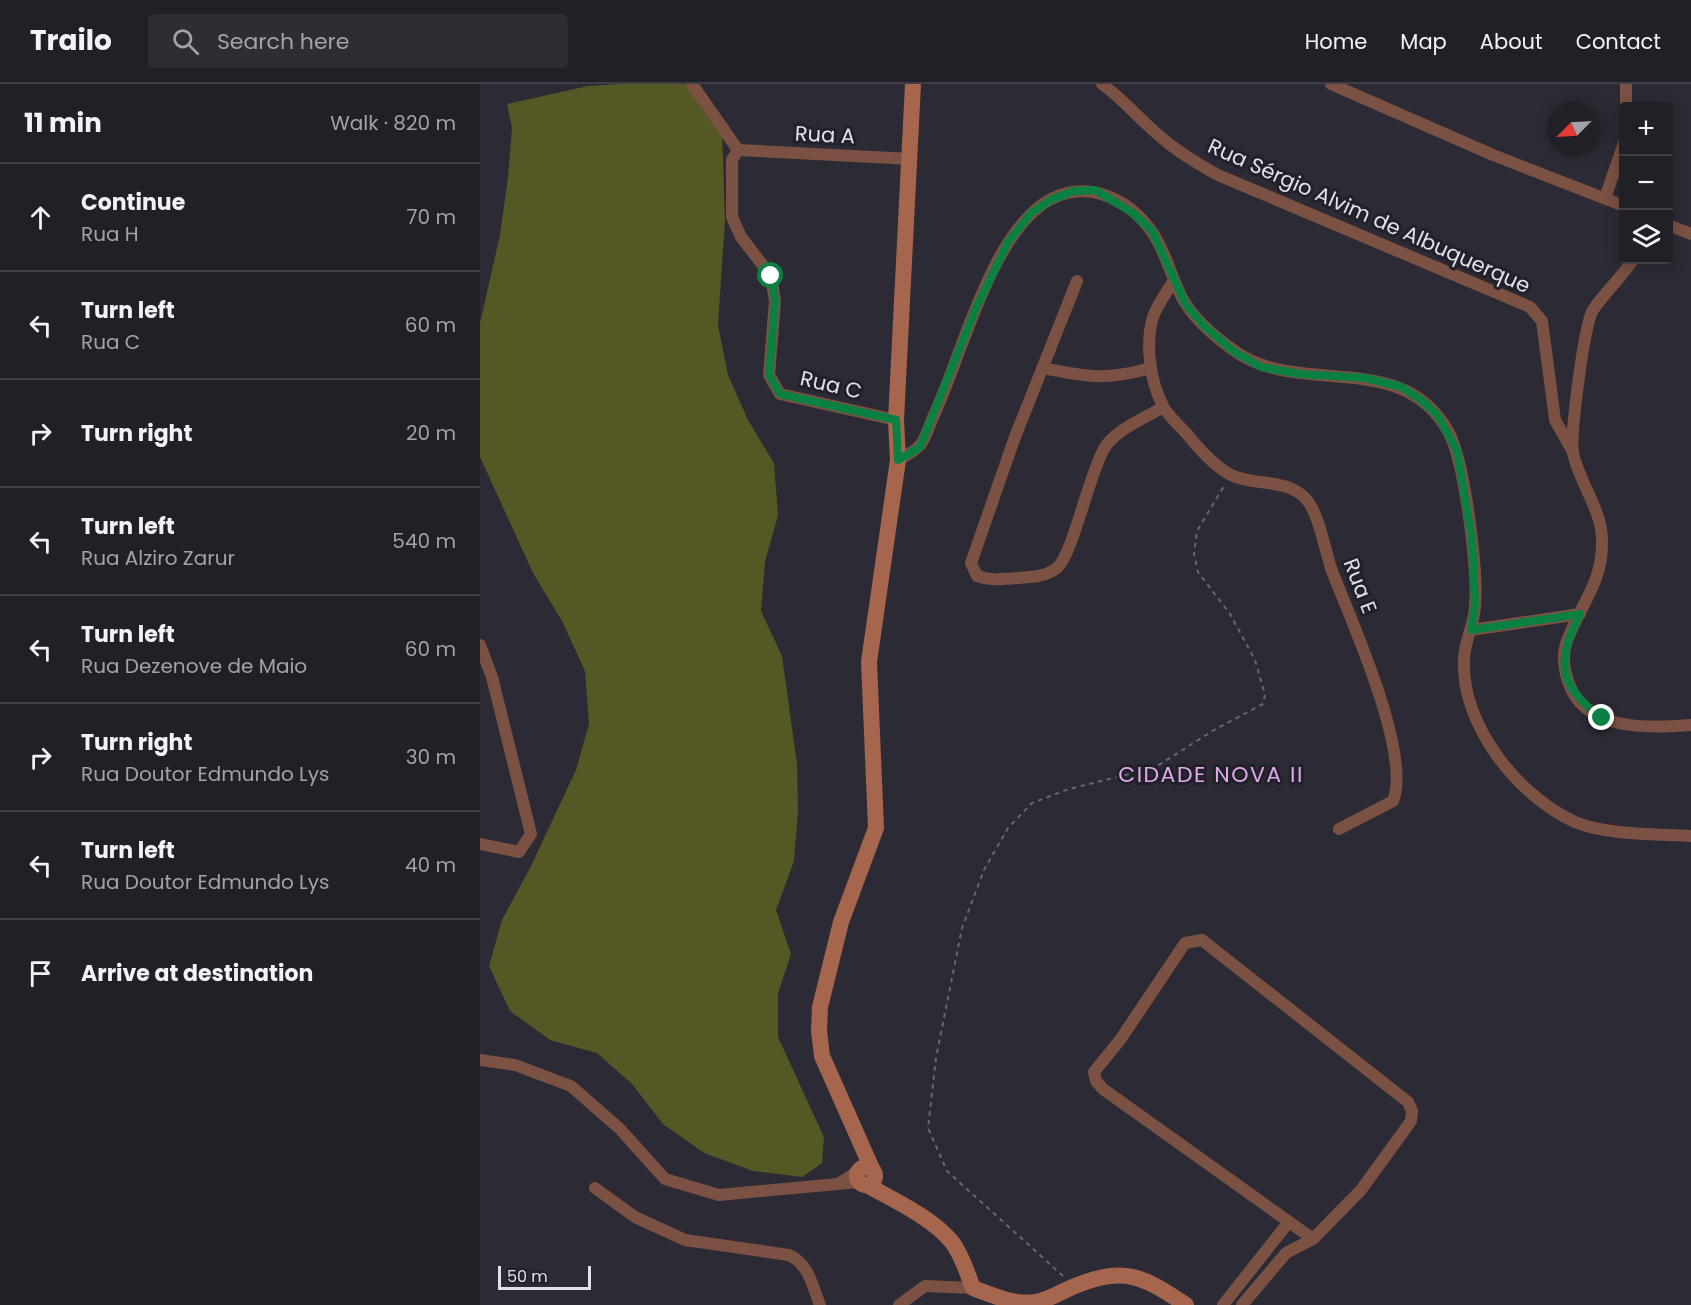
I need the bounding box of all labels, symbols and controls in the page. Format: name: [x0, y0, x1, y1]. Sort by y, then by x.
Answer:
search box: [148, 14, 568, 68]
text: Trailo: [30, 21, 112, 60]
icon: search: [169, 25, 202, 58]
text: Search here: [217, 26, 349, 57]
text: Home: [1305, 27, 1367, 56]
text: Map: [1400, 27, 1447, 56]
text: About: [1480, 27, 1543, 56]
text: Contact: [1576, 27, 1661, 56]
north arrow: [1547, 102, 1601, 156]
map controls: [1619, 102, 1673, 264]
button: +: [1619, 102, 1673, 156]
text: 11 min: [24, 105, 102, 141]
text: Walk · 820 m: [330, 109, 456, 137]
street label: Rua A: [794, 118, 856, 151]
street label: Rua Sérgio Alvim de Albuquerque: [1203, 131, 1535, 300]
button: −: [1619, 156, 1673, 210]
text: Continue: [81, 187, 185, 218]
icon: ahead: [24, 201, 57, 234]
text: 70 m: [407, 203, 456, 231]
button: layers: [1619, 210, 1673, 264]
text: Rua H: [81, 220, 139, 248]
route start: [757, 262, 783, 288]
text: Turn left: [81, 295, 175, 326]
icon: left: [24, 309, 57, 342]
text: 60 m: [405, 311, 456, 339]
text: Rua C: [81, 328, 140, 356]
street label: Rua C: [798, 363, 865, 406]
icon: right: [24, 417, 57, 450]
text: Turn right: [81, 418, 192, 449]
text: 20 m: [406, 419, 456, 447]
text: Turn left: [81, 511, 175, 542]
icon: left: [24, 525, 57, 558]
text: 540 m: [392, 527, 456, 555]
text: Rua Alziro Zarur: [81, 544, 235, 572]
street label: Rua E: [1337, 554, 1384, 618]
text: Turn left: [81, 619, 175, 650]
icon: left: [24, 633, 57, 666]
text: 60 m: [405, 635, 456, 663]
text: Rua Dezenove de Maio: [81, 652, 307, 680]
route end: [1588, 704, 1614, 730]
text: Turn right: [81, 727, 192, 758]
icon: right: [24, 741, 57, 774]
text: 30 m: [406, 743, 456, 771]
district label: CIDADE NOVA II: [1118, 759, 1304, 790]
text: Rua Doutor Edmundo Lys: [81, 760, 329, 788]
text: Turn left: [81, 835, 175, 866]
icon: left: [24, 849, 57, 882]
text: 40 m: [405, 851, 456, 879]
text: Rua Doutor Edmundo Lys: [81, 868, 329, 896]
icon: arrive: [24, 957, 57, 990]
text: Arrive at destination: [81, 958, 313, 989]
scale bar: [498, 1263, 591, 1290]
text: 50 m: [507, 1265, 548, 1288]

